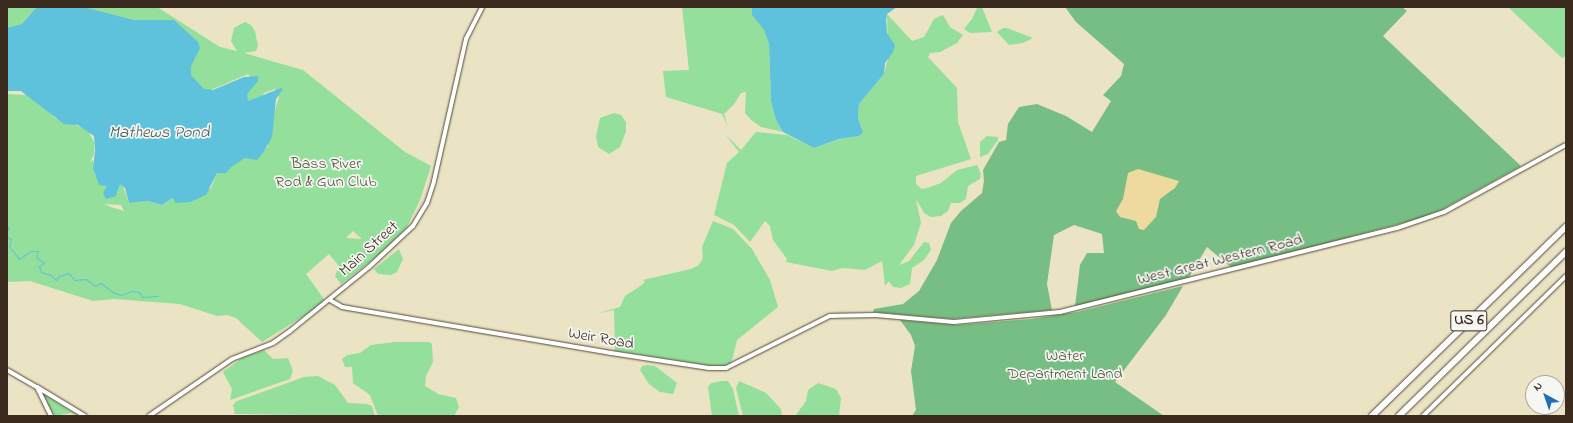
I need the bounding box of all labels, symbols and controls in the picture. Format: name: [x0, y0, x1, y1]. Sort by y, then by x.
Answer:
water label: Mathews Pond: [109, 123, 209, 143]
park label: Bass River Rod & Gun Club: [275, 154, 377, 192]
street label: Main Street: [335, 217, 403, 281]
street label: West Great Western Road: [1136, 230, 1304, 290]
road number: US 6: [1450, 308, 1488, 334]
street label: Weir Road: [567, 324, 635, 354]
park label: Water Department Land: [1008, 346, 1122, 384]
north arrow: [1525, 375, 1565, 415]
text: N: [1530, 378, 1546, 395]

